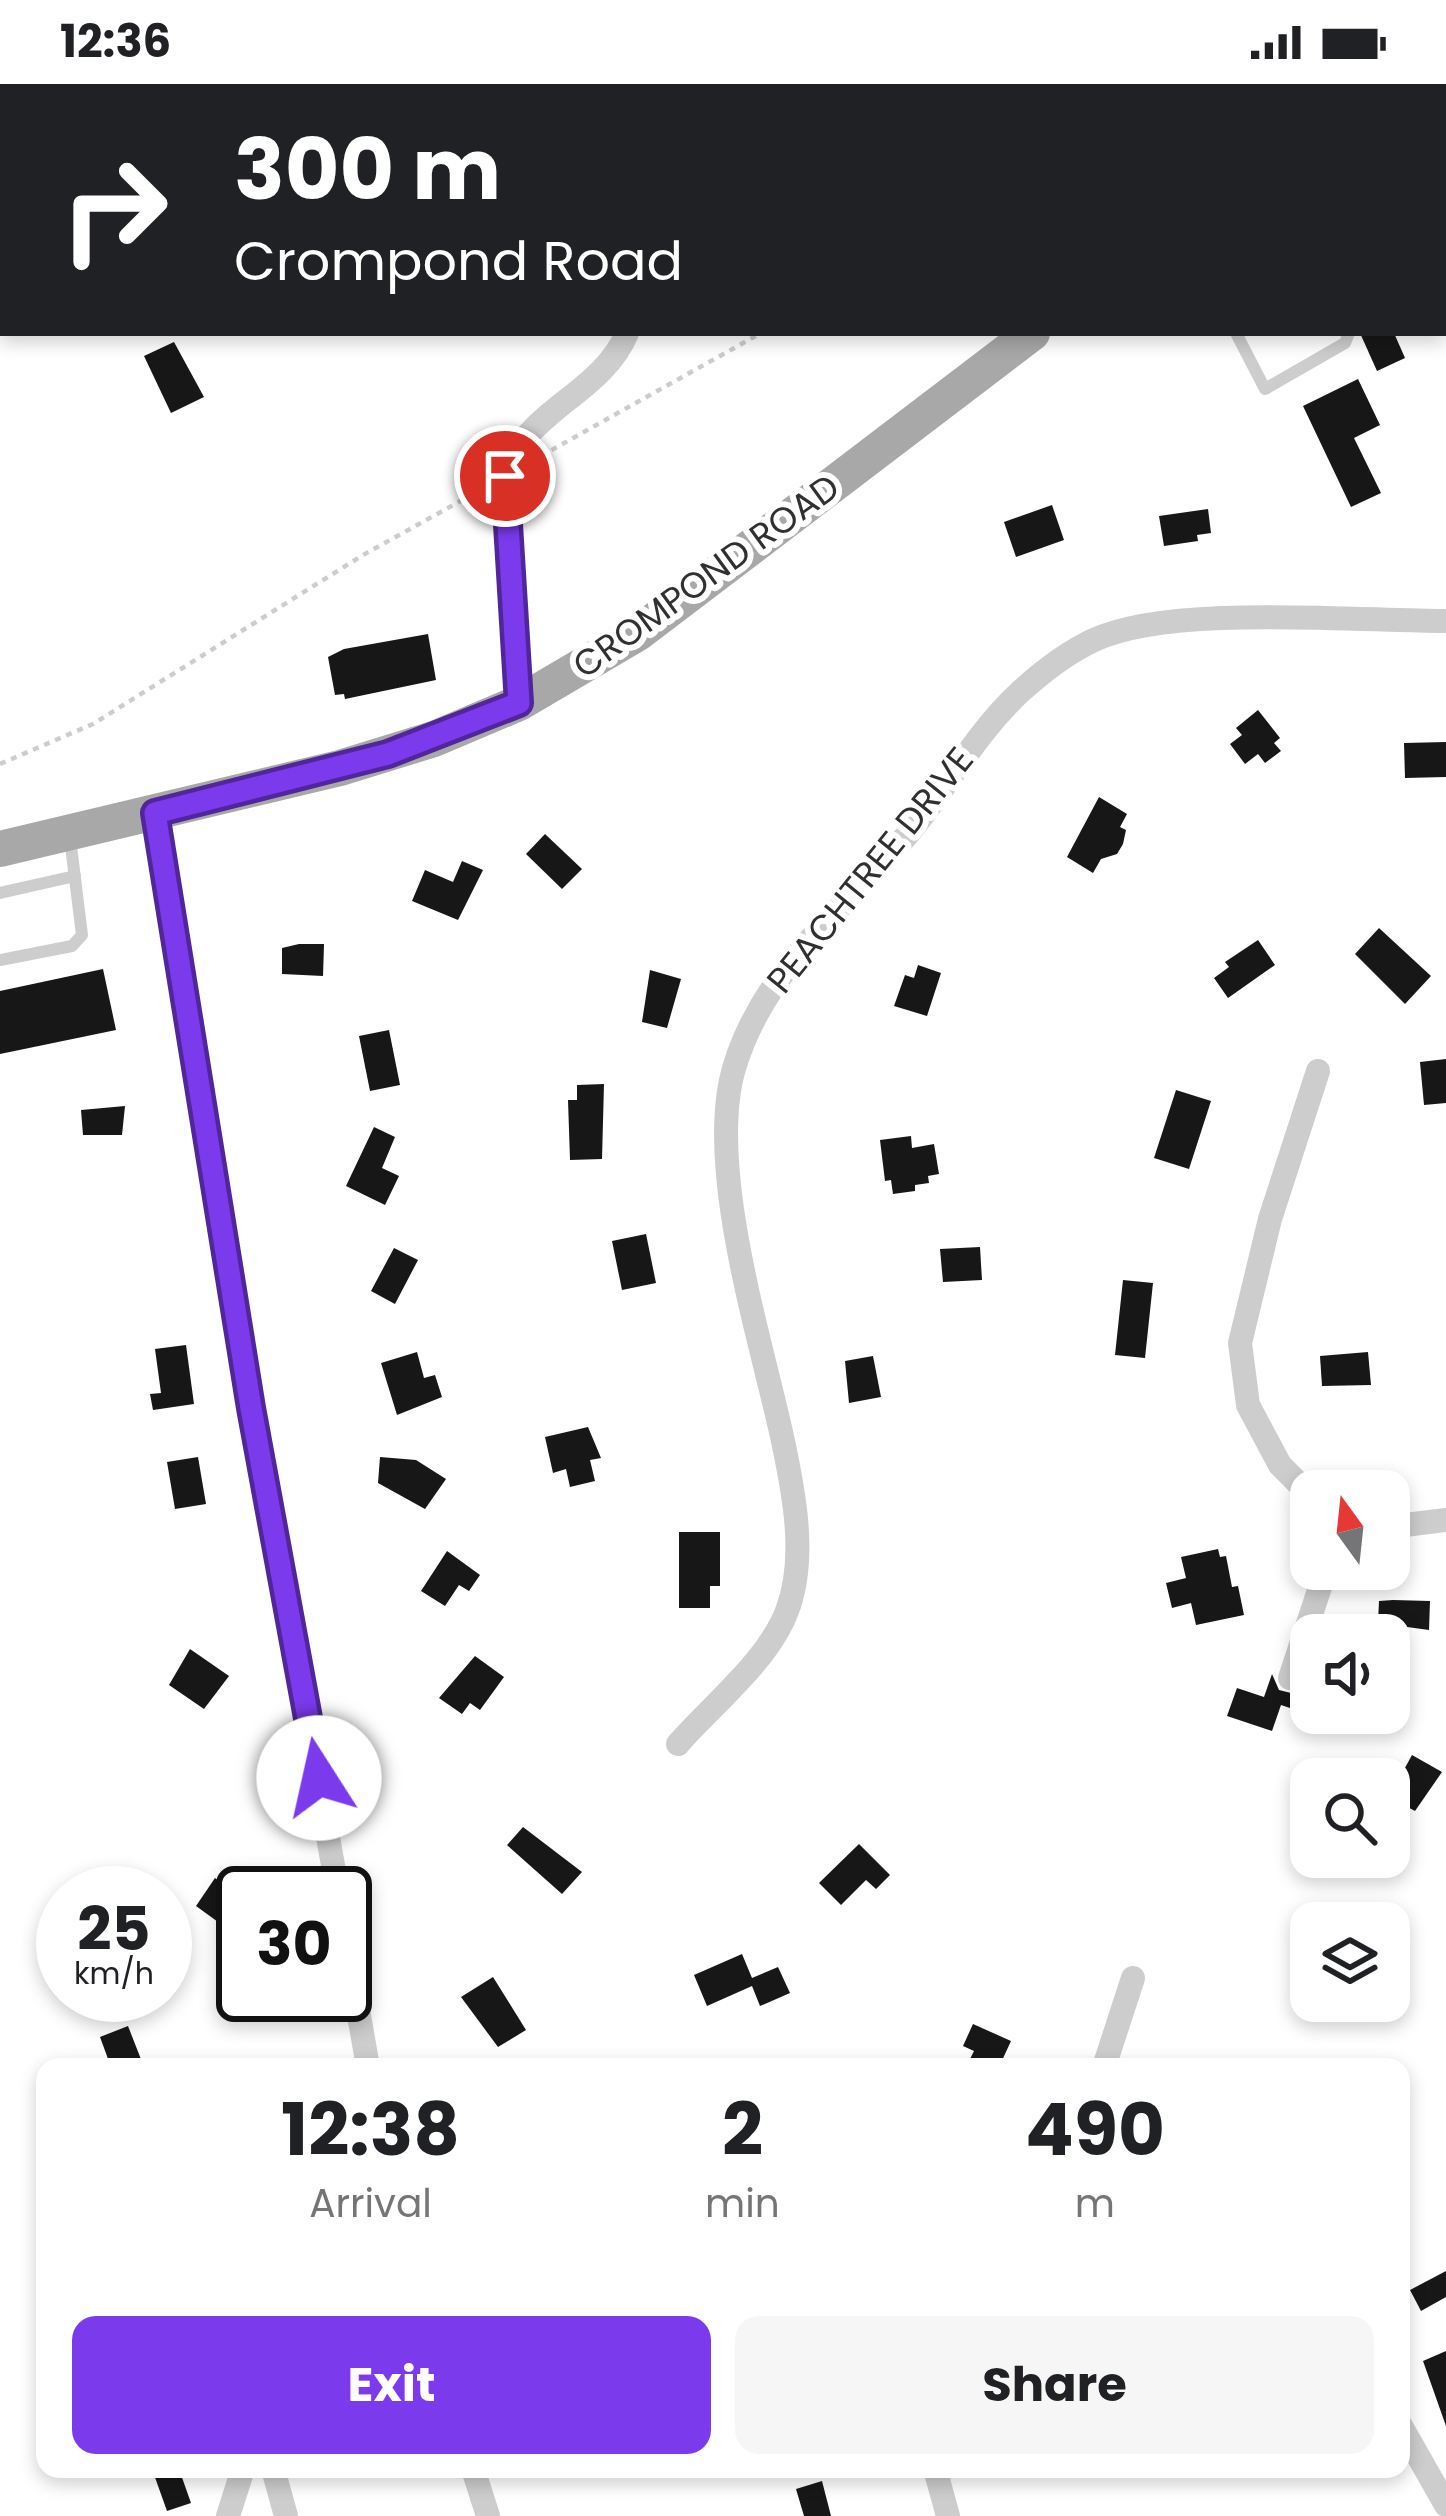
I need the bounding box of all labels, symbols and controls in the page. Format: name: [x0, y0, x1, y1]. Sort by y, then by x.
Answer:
text: 12:36: [60, 10, 171, 73]
text: 300 m: [234, 111, 501, 228]
icon: right: [36, 132, 192, 288]
text: Crompond Road: [234, 223, 683, 299]
pin: [454, 425, 556, 527]
icon: arrive: [472, 443, 538, 509]
street label: CROMPOND ROAD: [562, 462, 850, 690]
street label: PEACHTREE DRIVE: [755, 736, 985, 1004]
north arrow: [1290, 1470, 1410, 1590]
map controls: [1290, 1470, 1410, 2022]
button: sound: [1290, 1614, 1410, 1734]
position arrow: [256, 1715, 382, 1841]
button: search: [1290, 1758, 1410, 1878]
speed limit sign: 30: [216, 1866, 372, 2022]
text: 25: [77, 1887, 151, 1971]
button: layers: [1290, 1902, 1410, 2022]
text: km/h: [74, 1952, 154, 1995]
text: 12:38: [281, 2079, 460, 2180]
text: 2: [722, 2079, 763, 2180]
text: 490: [1025, 2079, 1165, 2180]
text: Arrival: [309, 2176, 432, 2231]
text: min: [705, 2176, 780, 2231]
text: m: [1075, 2176, 1115, 2231]
button: Exit: [72, 2316, 711, 2454]
button: Share: [735, 2316, 1374, 2454]

